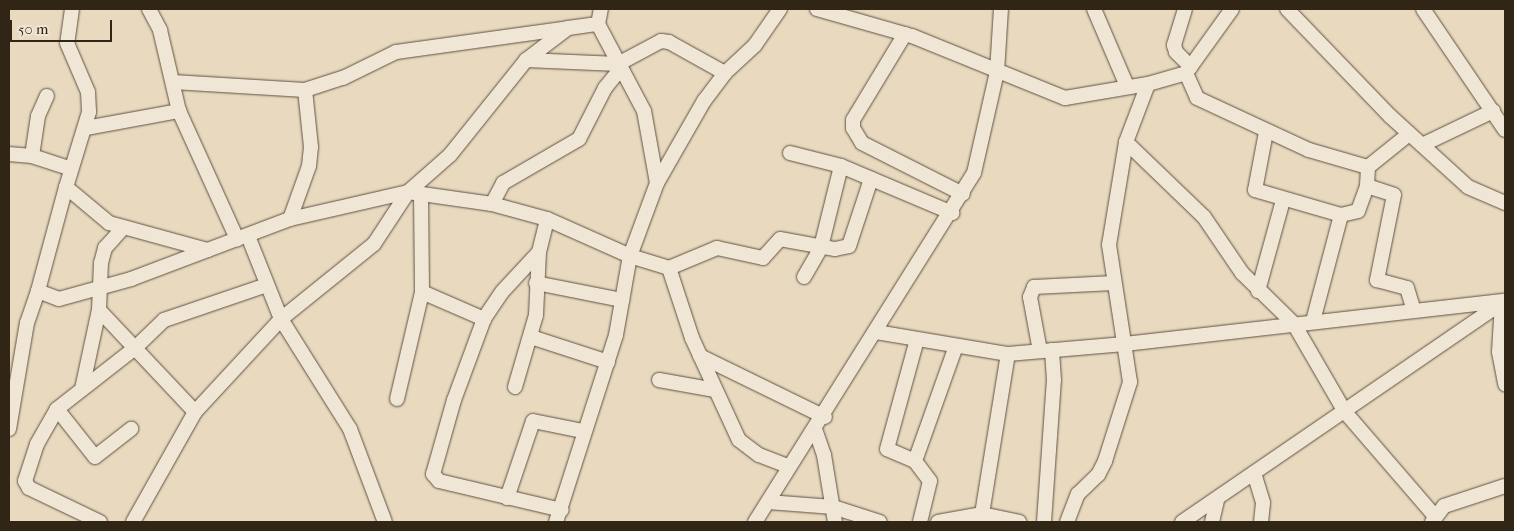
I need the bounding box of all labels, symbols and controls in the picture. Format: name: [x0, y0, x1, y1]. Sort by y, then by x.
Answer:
scale bar: [12, 10, 115, 42]
text: 50 m: [18, 20, 48, 38]

